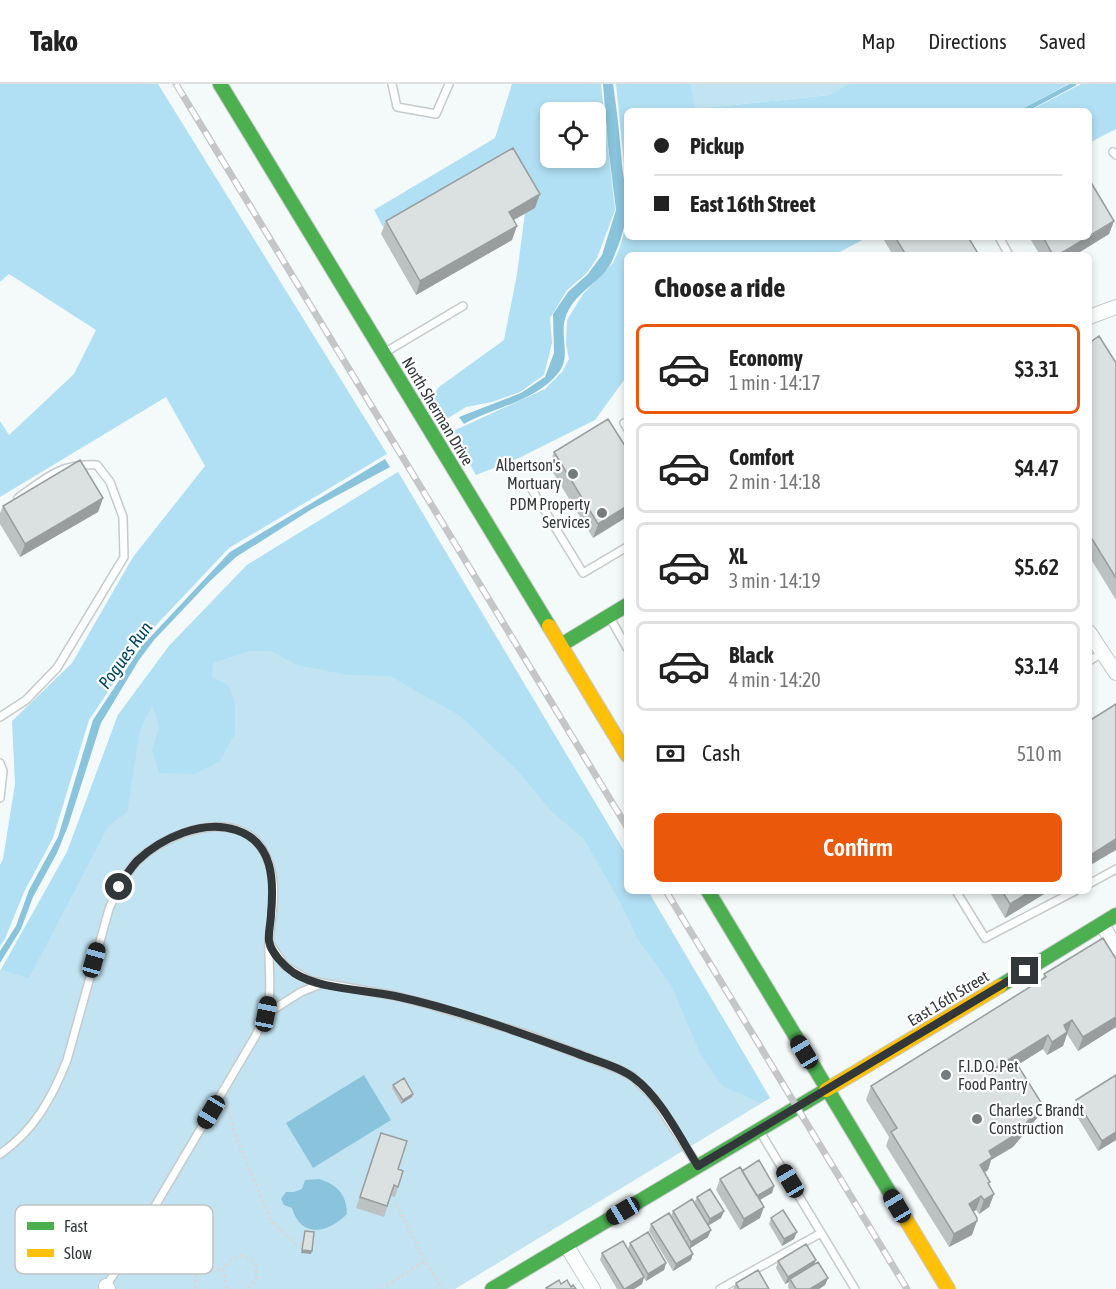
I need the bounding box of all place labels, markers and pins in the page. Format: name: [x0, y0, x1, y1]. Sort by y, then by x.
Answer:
place label: Albertson's Mortuary: [496, 456, 561, 493]
marker: Albertson's Mortuary: [566, 467, 580, 481]
place label: PDM Property Services: [510, 495, 590, 531]
marker: PDM Property Services: [595, 506, 609, 520]
place label: F.I.D.O. Pet Food Pantry: [958, 1057, 1028, 1094]
marker: F.I.D.O. Pet Food Pantry: [939, 1068, 953, 1082]
place label: Charles C Brandt Construction: [989, 1101, 1084, 1137]
marker: Charles C Brandt Construction: [970, 1112, 984, 1126]

